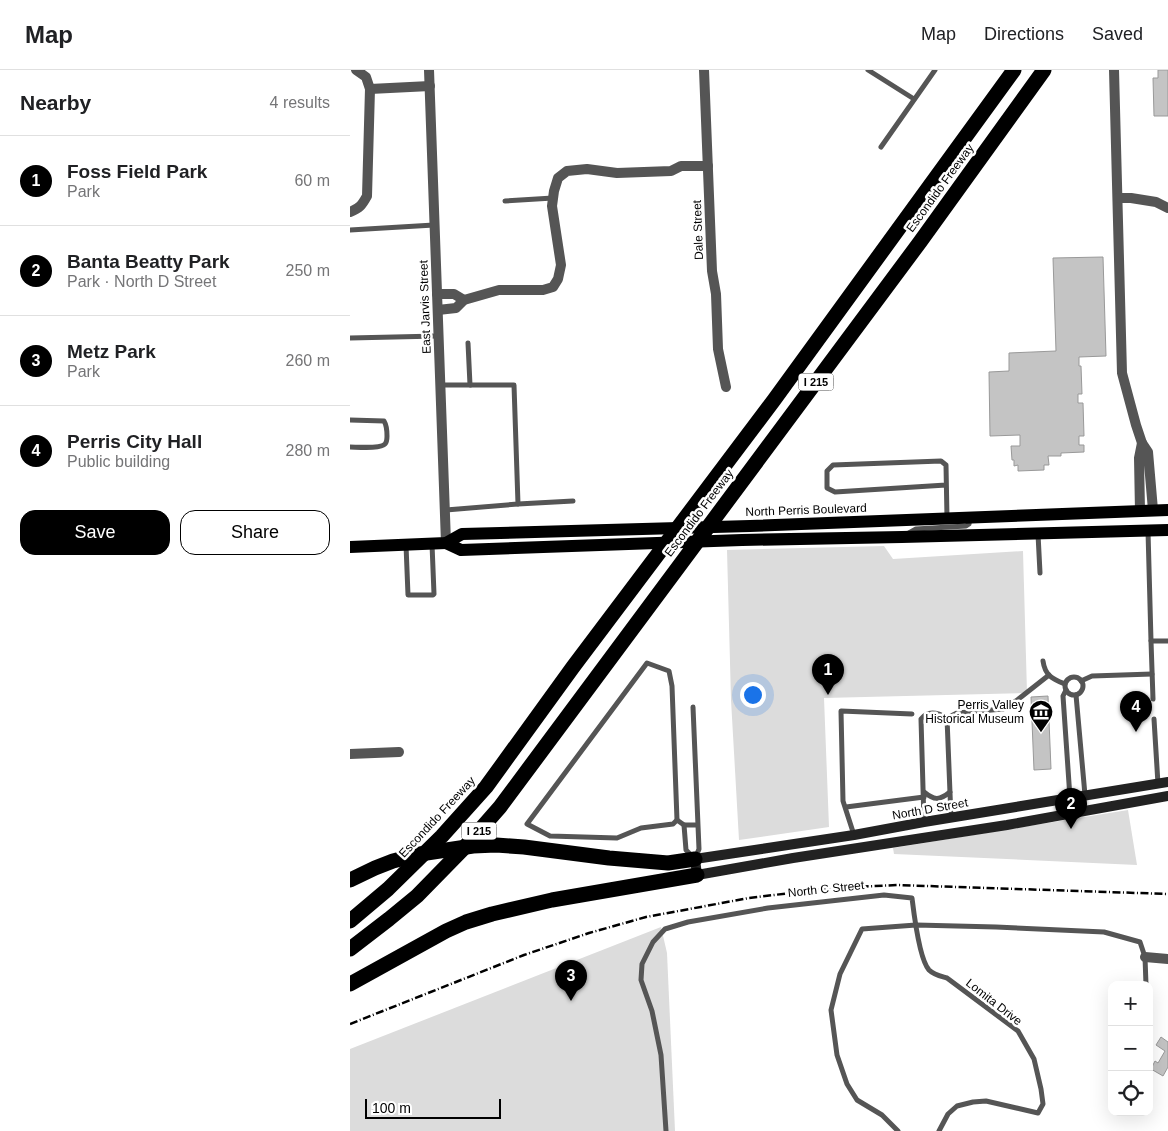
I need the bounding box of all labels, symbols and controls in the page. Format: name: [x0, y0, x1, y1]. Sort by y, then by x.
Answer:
text: Map: [25, 21, 73, 48]
text: Map: [921, 24, 956, 44]
text: Directions: [984, 24, 1064, 44]
text: Saved: [1092, 24, 1143, 44]
text: Nearby: [20, 91, 91, 114]
text: 4 results: [270, 94, 330, 111]
street label: Escondido Freeway: [903, 141, 977, 235]
text: Foss Field Park: [67, 161, 207, 182]
text: 1: [32, 172, 40, 189]
text: 60 m: [294, 172, 330, 189]
text: Park: [67, 183, 100, 200]
street label: Dale Street: [690, 199, 706, 260]
text: Banta Beatty Park: [67, 251, 230, 272]
street label: East Jarvis Street: [416, 259, 434, 354]
text: 2: [32, 262, 40, 279]
text: 250 m: [286, 262, 330, 279]
text: Park · North D Street: [67, 273, 216, 290]
text: Metz Park: [67, 341, 156, 362]
text: 3: [32, 352, 40, 369]
text: 260 m: [286, 352, 330, 369]
text: Park: [67, 363, 100, 380]
road number: I 215: [798, 374, 834, 390]
text: Perris City Hall: [67, 431, 202, 452]
text: 4: [32, 442, 40, 459]
text: 280 m: [286, 442, 330, 459]
text: Public building: [67, 453, 170, 470]
street label: Escondido Freeway: [662, 467, 736, 559]
street label: North Perris Boulevard: [745, 501, 867, 519]
button: Save: [20, 510, 170, 555]
button: Share: [180, 510, 330, 555]
pin: 1: [812, 654, 844, 695]
your location: [740, 682, 766, 708]
pin: 4: [1120, 691, 1152, 732]
place label: Perris Valley Historical Museum: [925, 698, 1024, 726]
museum icon: Perris Valley Historical Museum: [1028, 699, 1054, 733]
street label: Escondido Freeway: [396, 774, 478, 860]
pin: 2: [1055, 788, 1087, 829]
street label: North D Street: [891, 795, 970, 823]
road number: I 215: [462, 822, 496, 839]
street label: North C Street: [787, 878, 866, 900]
pin: 3: [555, 960, 587, 1001]
street label: Lomita Drive: [963, 976, 1025, 1028]
map controls: [1108, 981, 1153, 1116]
button: +: [1108, 981, 1153, 1026]
button: −: [1108, 1026, 1153, 1071]
button: locate: [1108, 1071, 1153, 1116]
scale bar: [365, 1096, 501, 1119]
text: 100 m: [372, 1100, 411, 1116]

